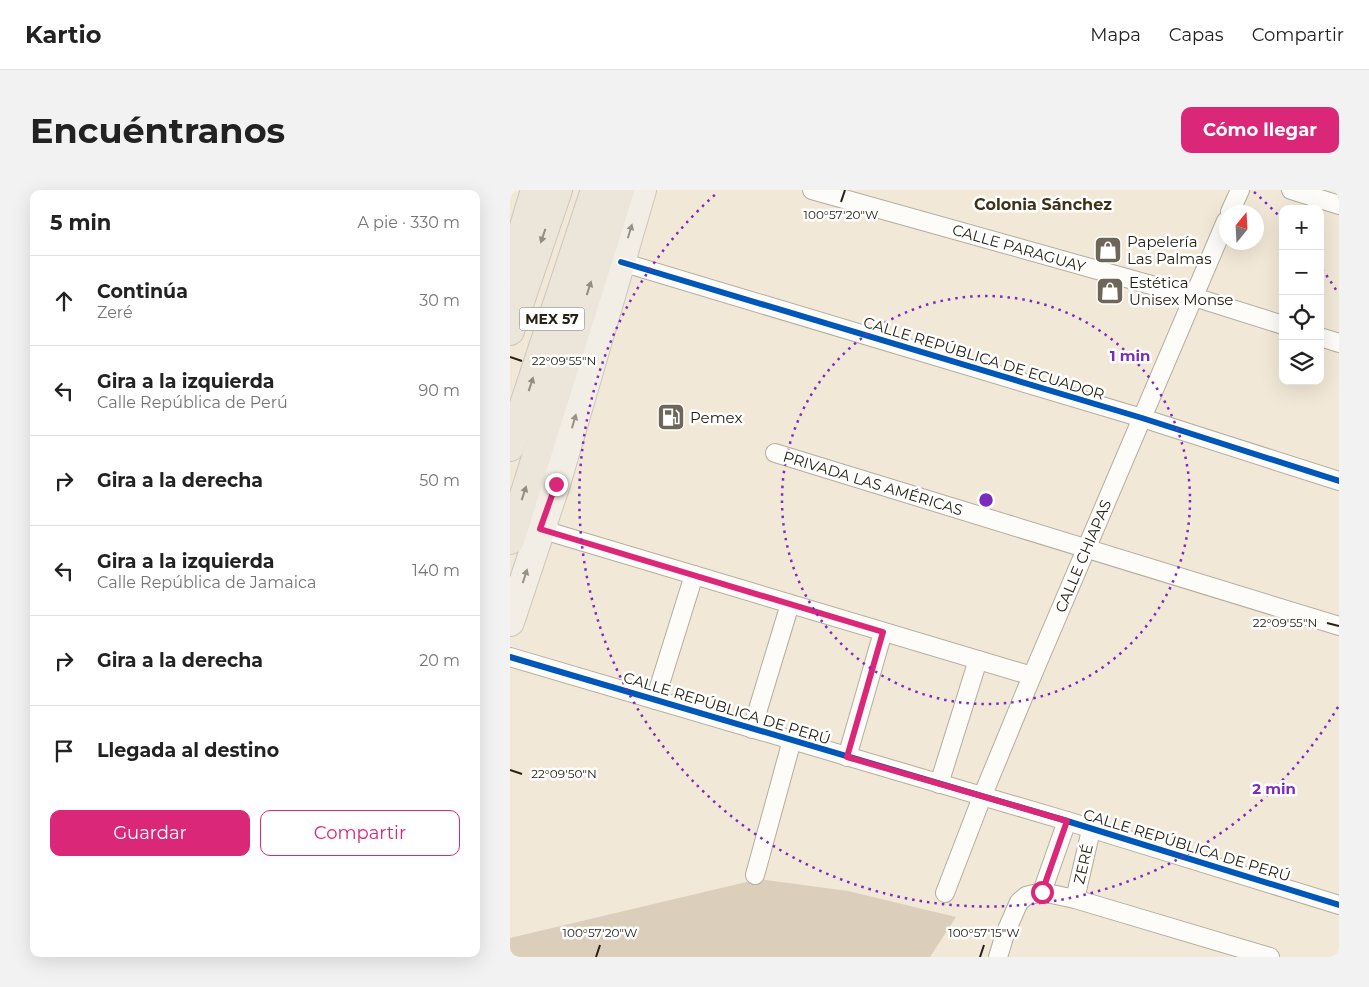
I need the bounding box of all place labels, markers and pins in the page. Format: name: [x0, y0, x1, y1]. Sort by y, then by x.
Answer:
place label: Papelería Las Palmas: [1127, 232, 1211, 268]
shop icon: Papelería Las Palmas: [1093, 235, 1123, 265]
place label: Estética Unisex Monse: [1129, 273, 1233, 309]
shop icon: Estética Unisex Monse: [1095, 276, 1125, 306]
fuel station icon: Pemex: [656, 402, 686, 432]
place label: Pemex: [690, 408, 742, 427]
centre of rings: [977, 491, 995, 509]

